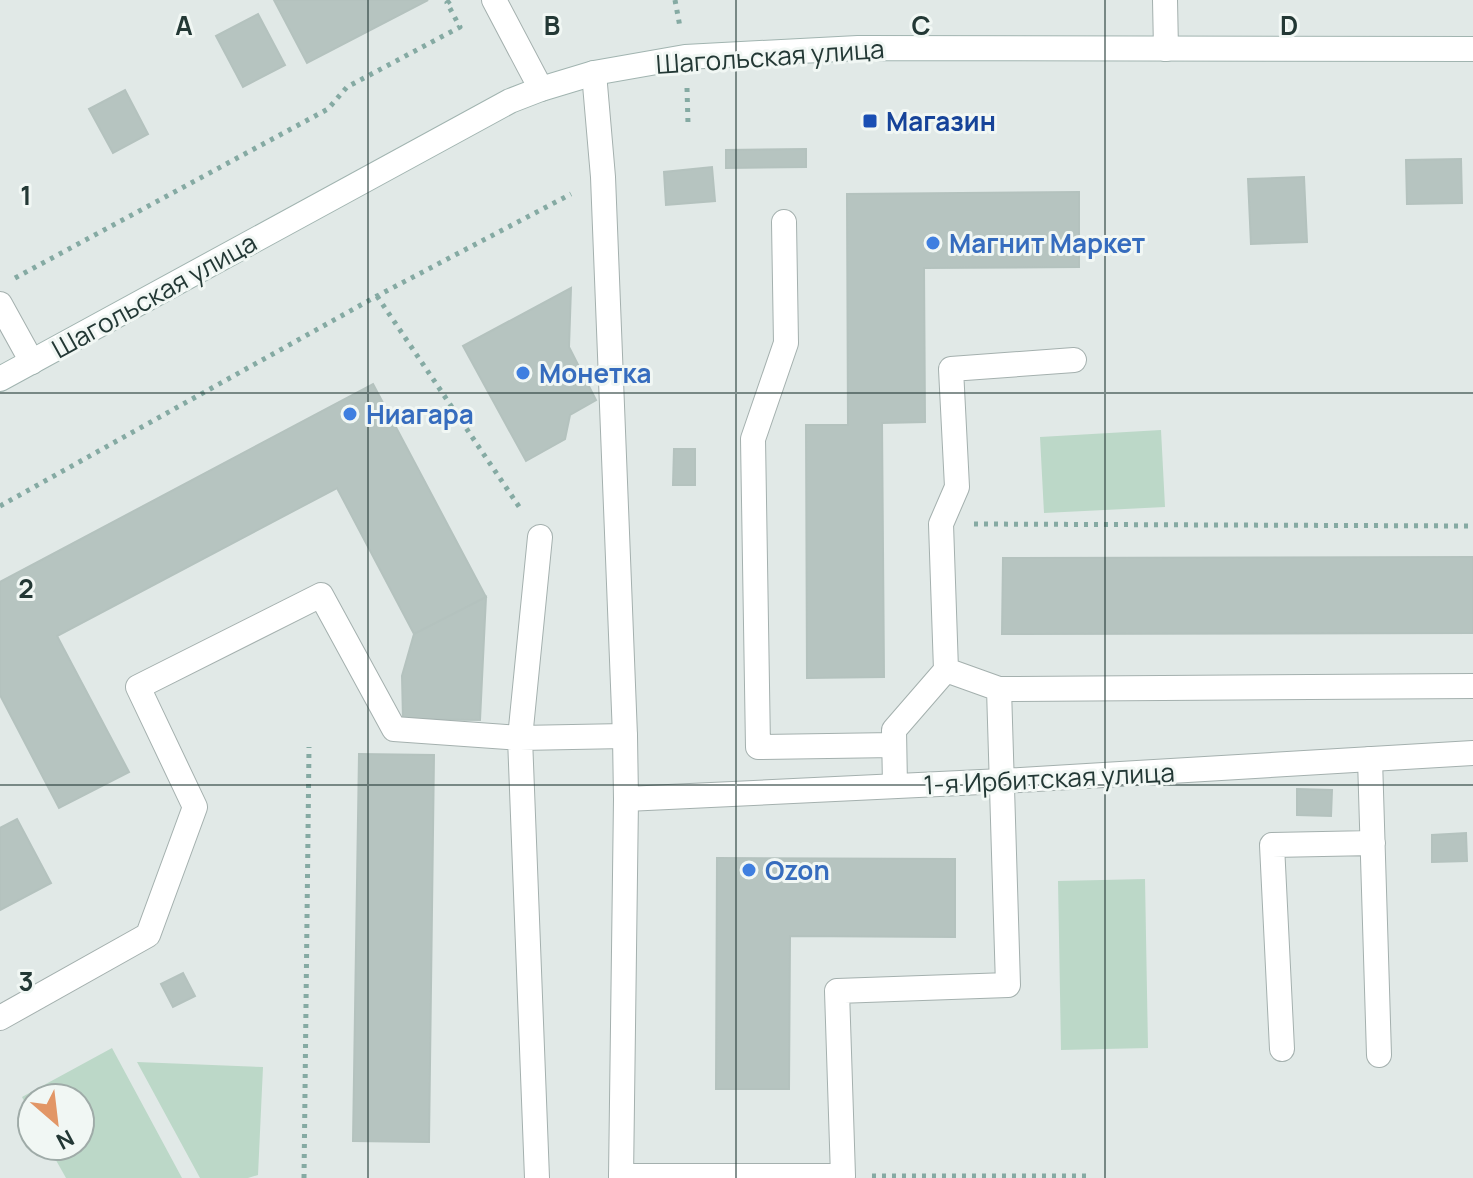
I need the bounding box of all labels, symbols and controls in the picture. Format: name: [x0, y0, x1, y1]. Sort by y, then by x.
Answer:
text: A: [175, 7, 193, 43]
text: B: [544, 7, 560, 43]
text: C: [911, 7, 931, 43]
text: D: [1280, 7, 1298, 43]
street label: Шагольская улица: [655, 30, 885, 82]
place label: Магазин: [886, 103, 996, 139]
marker: Магазин: [861, 112, 879, 130]
text: 1: [20, 177, 32, 213]
street label: Шагольская улица: [45, 224, 263, 366]
place label: Магнит Маркет: [949, 225, 1146, 261]
marker: Магнит Маркет: [924, 234, 942, 252]
place label: Монетка: [539, 355, 652, 391]
marker: Монетка: [514, 364, 532, 382]
place label: Ниагара: [366, 396, 474, 432]
marker: Ниагара: [341, 405, 359, 423]
text: 2: [18, 570, 34, 606]
street label: 1-я Ирбитская улица: [923, 753, 1175, 803]
place label: Ozon: [765, 852, 830, 888]
marker: Ozon: [740, 861, 758, 879]
text: 3: [18, 963, 34, 999]
north arrow: [16, 1082, 96, 1162]
text: N: [51, 1123, 79, 1157]

